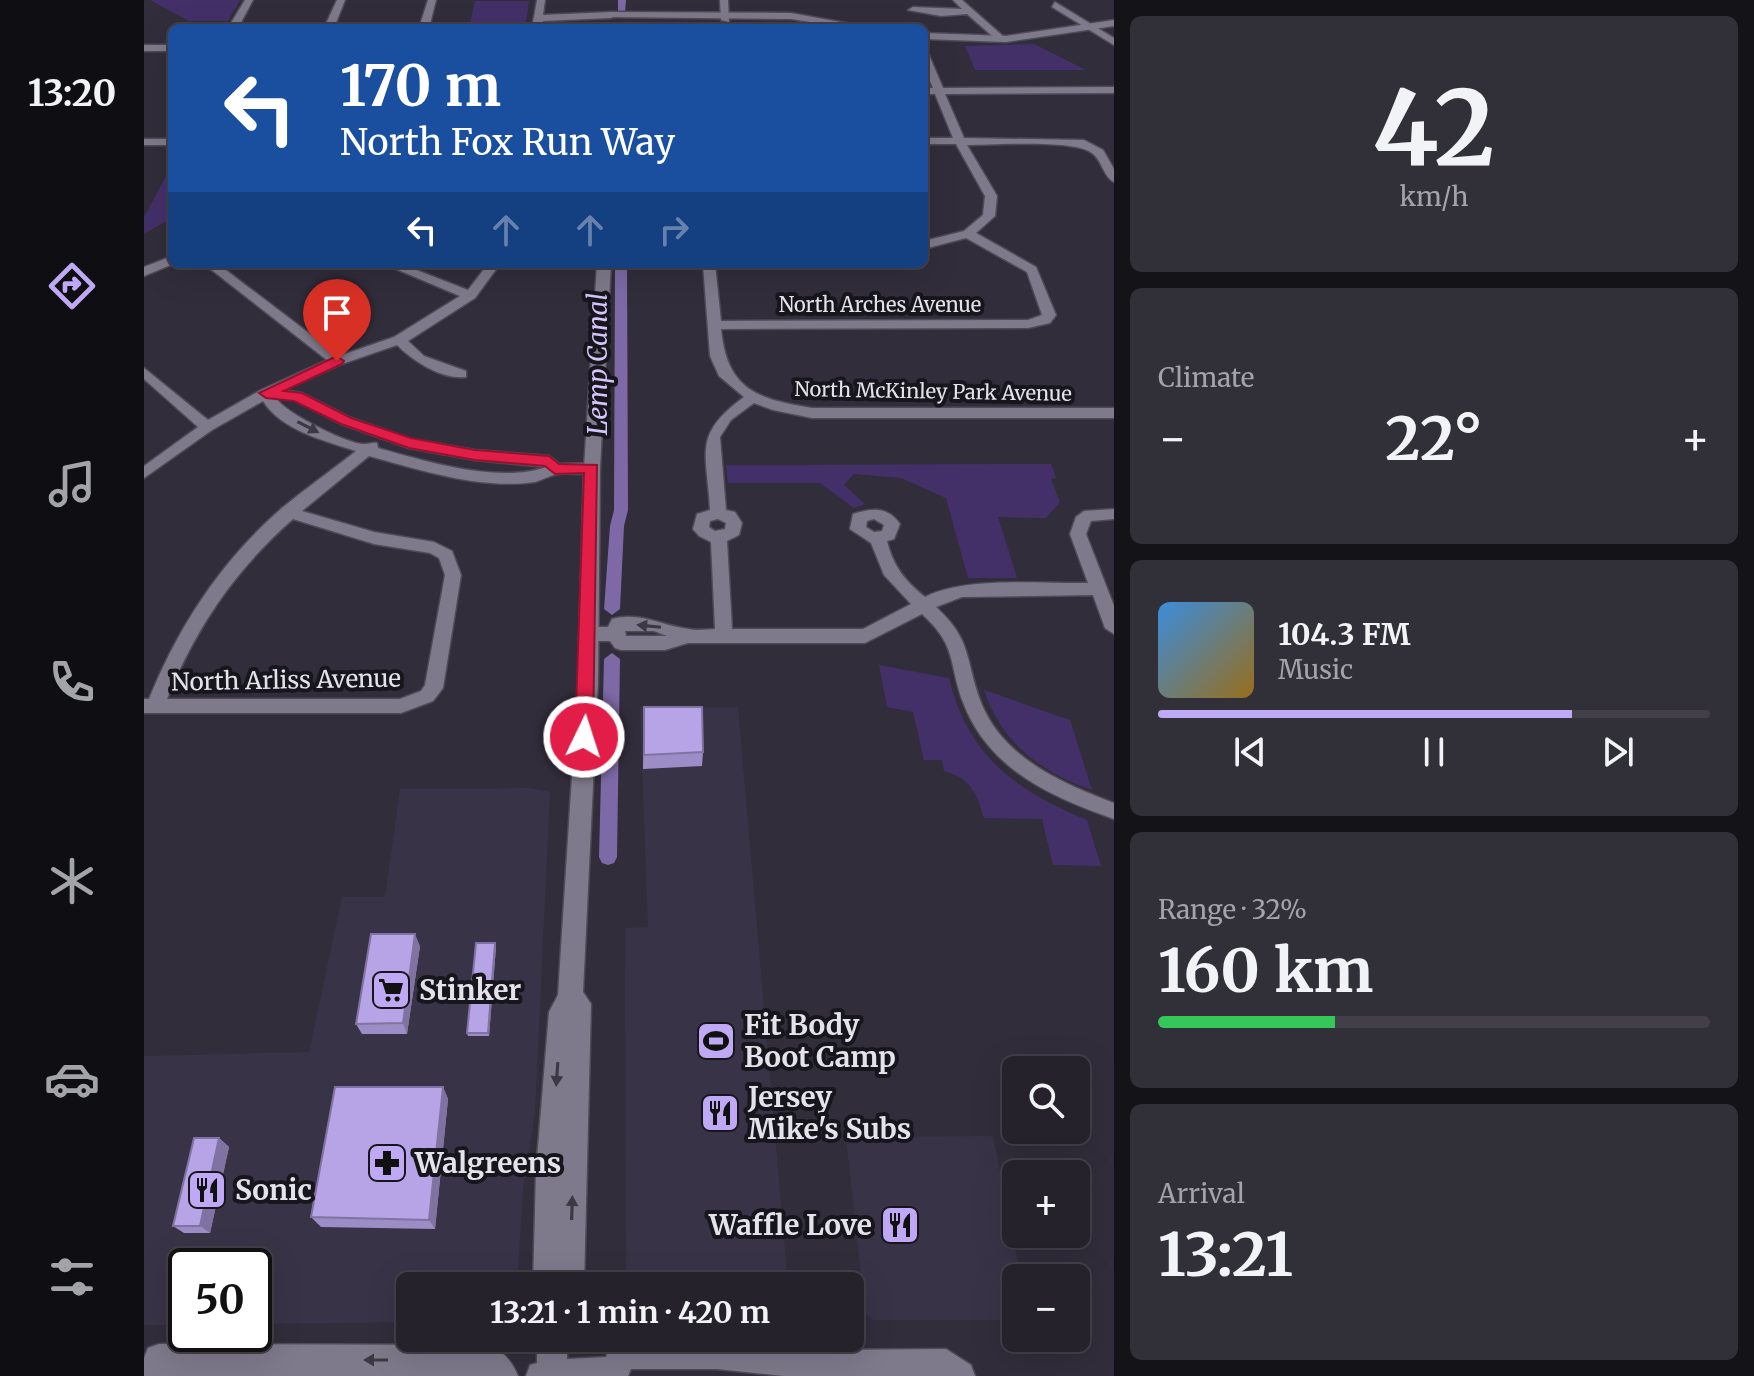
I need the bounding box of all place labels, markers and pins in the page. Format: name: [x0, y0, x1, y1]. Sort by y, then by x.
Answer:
pin: [303, 279, 371, 361]
supermarket icon: Stinker: [370, 969, 412, 1011]
place label: Stinker: [419, 972, 521, 1008]
place label: Fit Body Boot Camp: [744, 1007, 896, 1075]
sports icon: Fit Body Boot Camp: [695, 1020, 737, 1062]
place label: Jersey Mike's Subs: [747, 1079, 911, 1147]
restaurant icon: Jersey Mike's Subs: [699, 1092, 741, 1134]
pharmacy icon: Walgreens: [366, 1142, 408, 1184]
place label: Walgreens: [414, 1145, 561, 1181]
restaurant icon: Sonic: [186, 1169, 228, 1211]
place label: Sonic: [235, 1172, 312, 1208]
restaurant icon: Waffle Love: [879, 1204, 921, 1246]
place label: Waffle Love: [708, 1207, 872, 1243]

